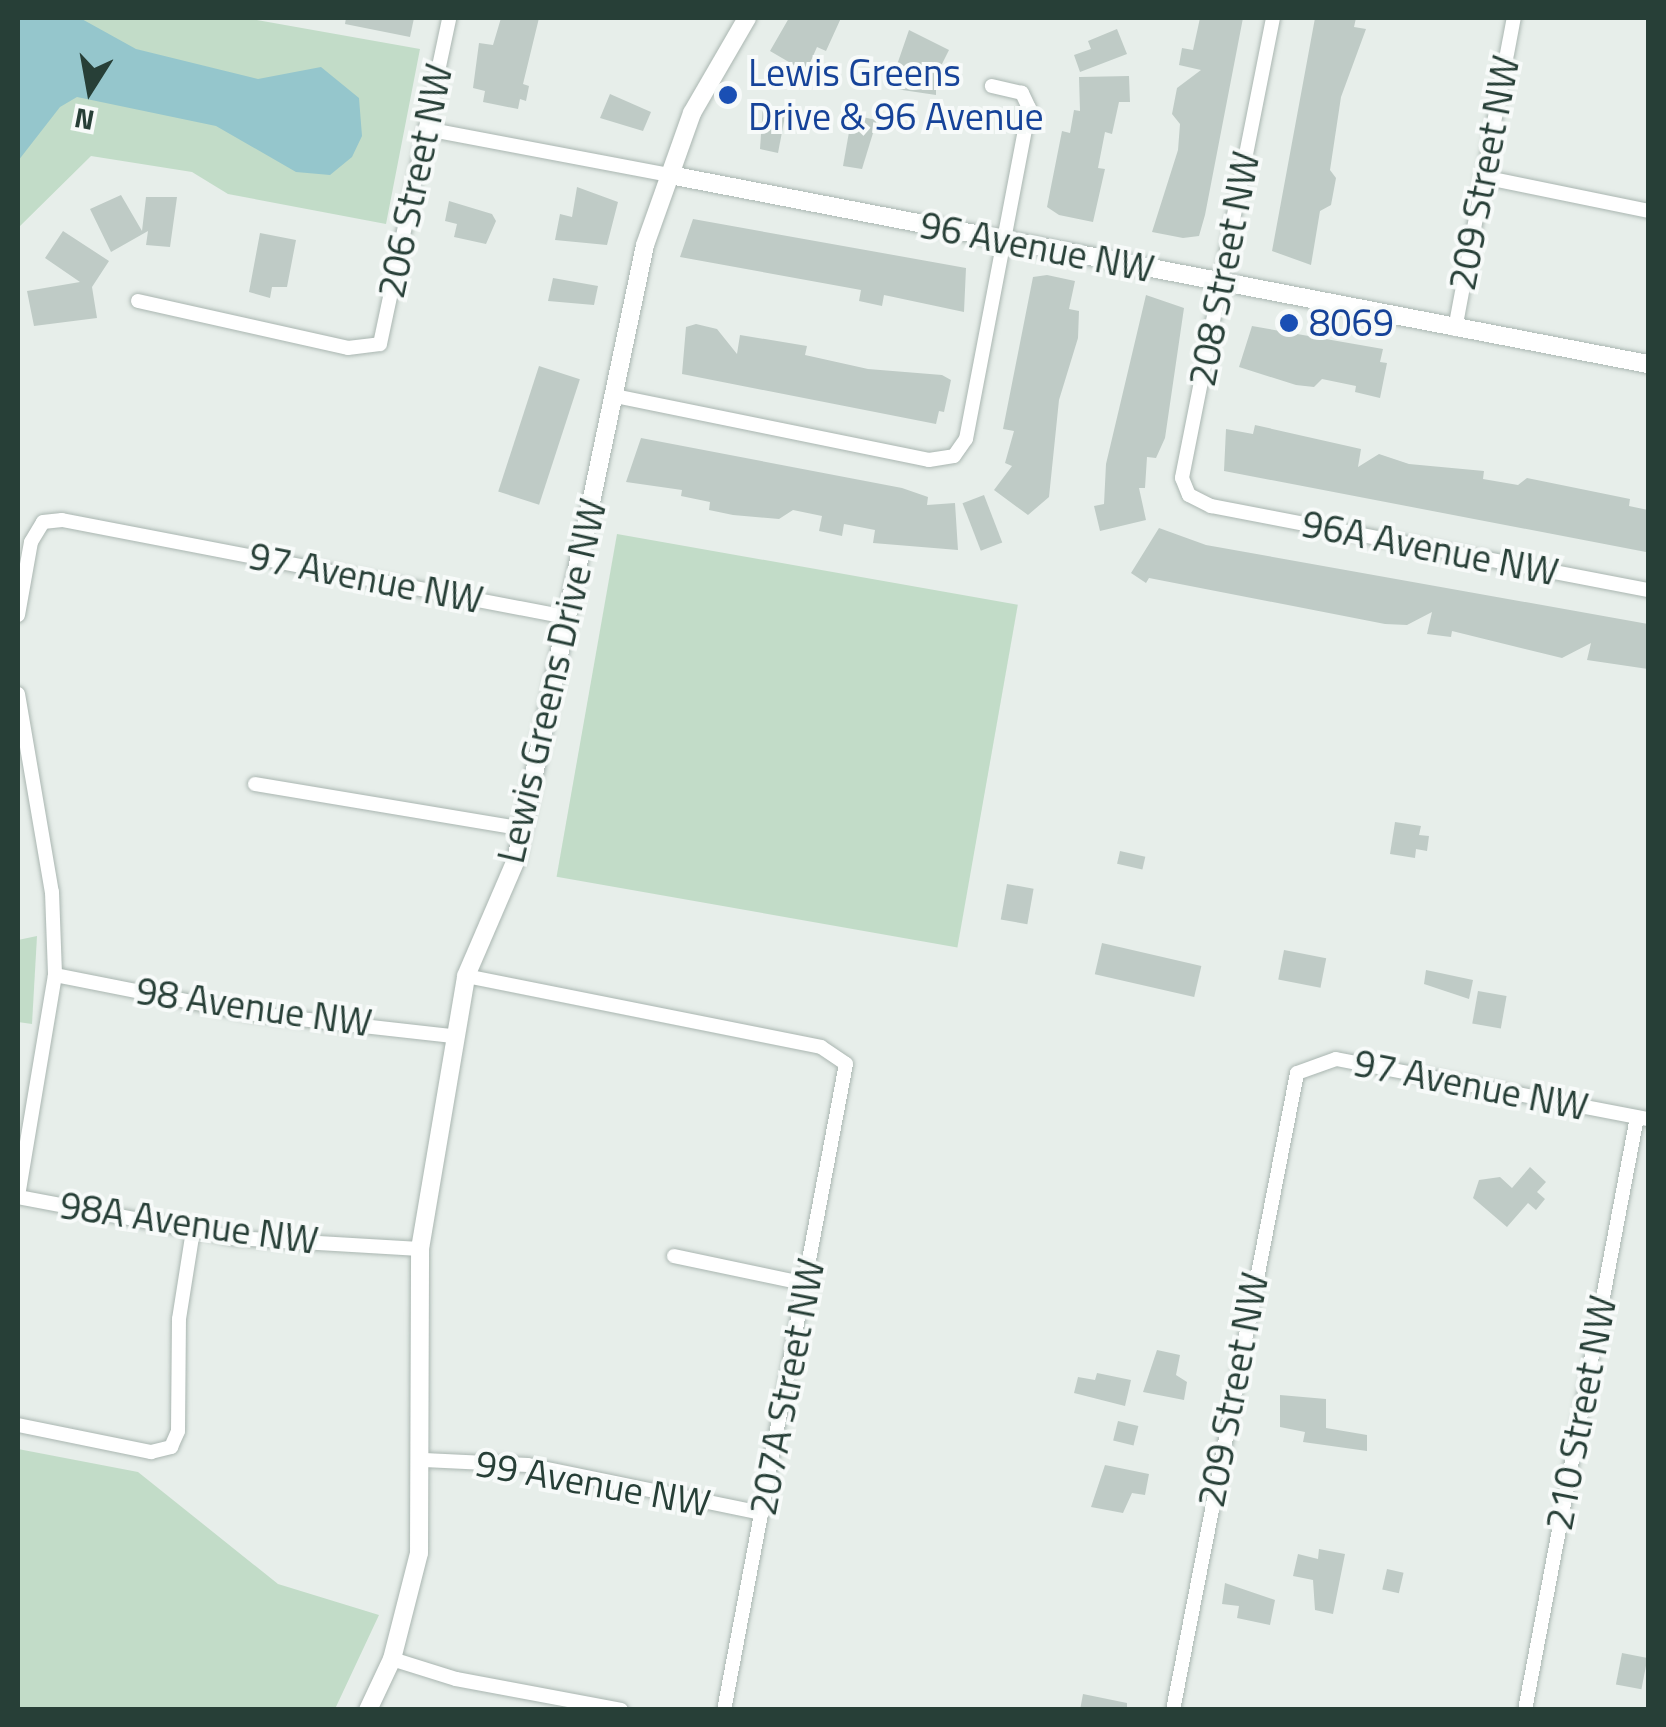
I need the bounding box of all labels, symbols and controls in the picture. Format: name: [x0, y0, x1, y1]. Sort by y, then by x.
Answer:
north arrow: [40, 40, 140, 140]
place label: Lewis Greens Drive & 96 Avenue: [748, 50, 1044, 140]
street label: 209 Street NW: [1439, 52, 1529, 294]
street label: 206 Street NW: [368, 60, 462, 302]
marker: Lewis Greens Drive & 96 Avenue: [717, 84, 739, 106]
text: N: [71, 97, 98, 143]
street label: 208 Street NW: [1179, 148, 1269, 390]
street label: 96 Avenue NW: [916, 202, 1158, 292]
place label: 8069: [1309, 300, 1394, 346]
marker: 8069: [1278, 312, 1300, 334]
street label: Lewis Greens Drive NW: [488, 495, 616, 867]
street label: 96A Avenue NW: [1298, 501, 1562, 595]
street label: 97 Avenue NW: [245, 533, 487, 623]
street label: 98 Avenue NW: [133, 968, 375, 1046]
street label: 97 Avenue NW: [1350, 1040, 1592, 1130]
street label: 98A Avenue NW: [57, 1182, 321, 1264]
street label: 207A Street NW: [740, 1255, 834, 1519]
street label: 209 Street NW: [1188, 1269, 1278, 1511]
street label: 210 Street NW: [1536, 1292, 1626, 1534]
street label: 99 Avenue NW: [472, 1440, 714, 1526]

